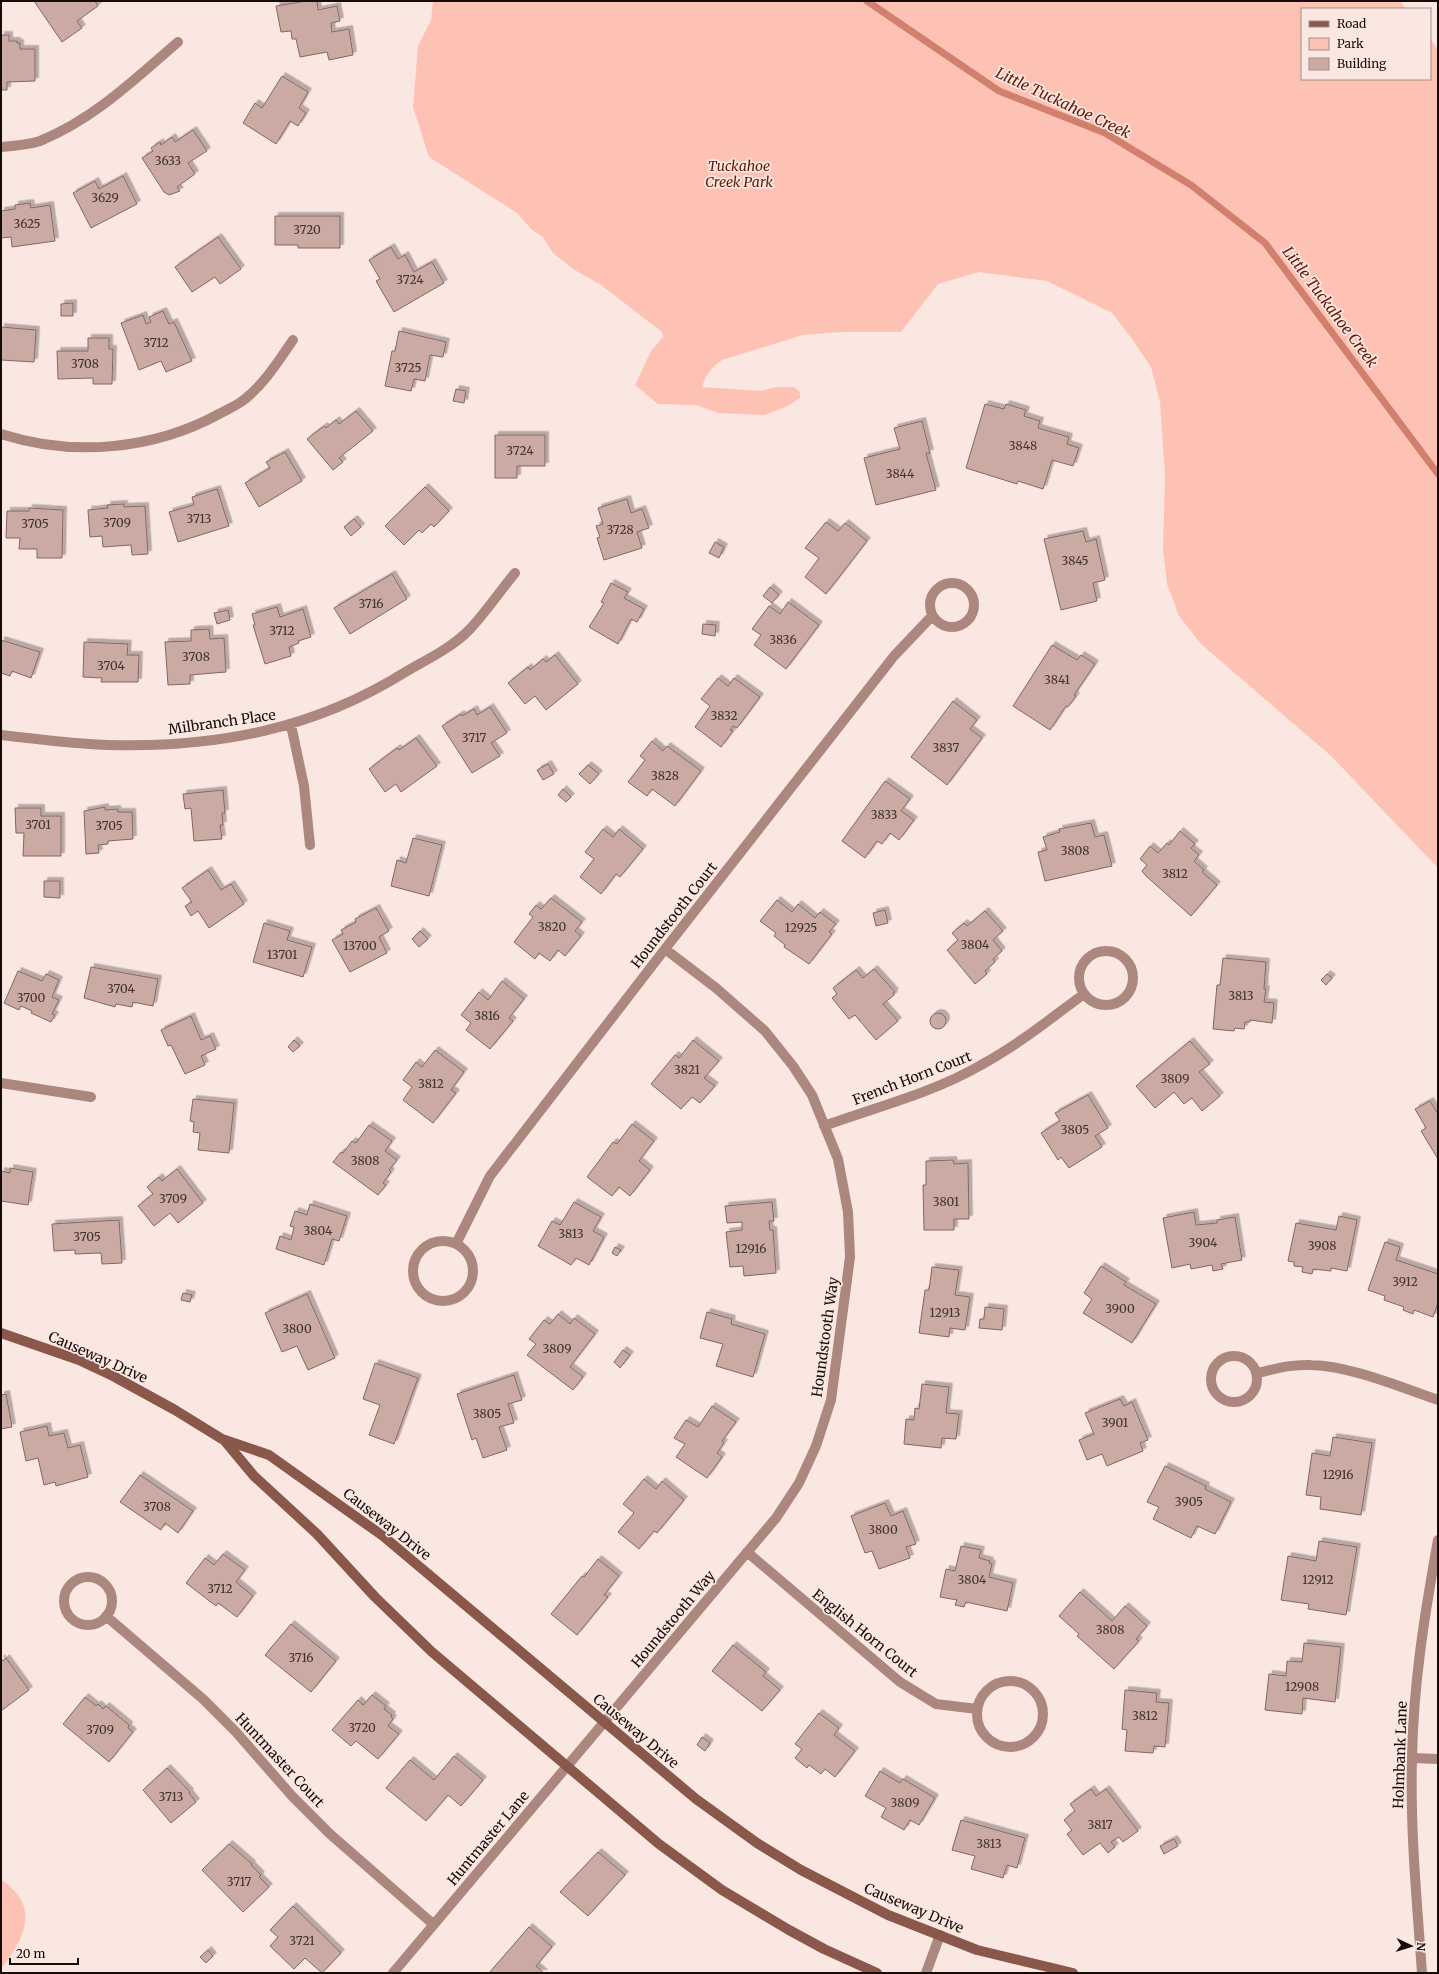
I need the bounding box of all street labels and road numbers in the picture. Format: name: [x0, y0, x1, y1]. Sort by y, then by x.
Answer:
street label: Milbranch Place: [167, 706, 277, 738]
street label: Houndstooth Court: [627, 858, 721, 972]
street label: French Horn Court: [850, 1047, 974, 1109]
street label: Houndstooth Way: [808, 1275, 842, 1398]
street label: Causeway Drive: [46, 1327, 150, 1387]
street label: Causeway Drive: [339, 1484, 435, 1564]
street label: Houndstooth Way: [627, 1566, 719, 1671]
street label: English Horn Court: [809, 1585, 922, 1681]
street label: Causeway Drive: [589, 1690, 683, 1772]
street label: Holmbank Lane: [1389, 1701, 1411, 1809]
street label: Huntmaster Court: [232, 1709, 329, 1811]
street label: Huntmaster Lane: [443, 1787, 533, 1889]
street label: Causeway Drive: [861, 1879, 967, 1937]

